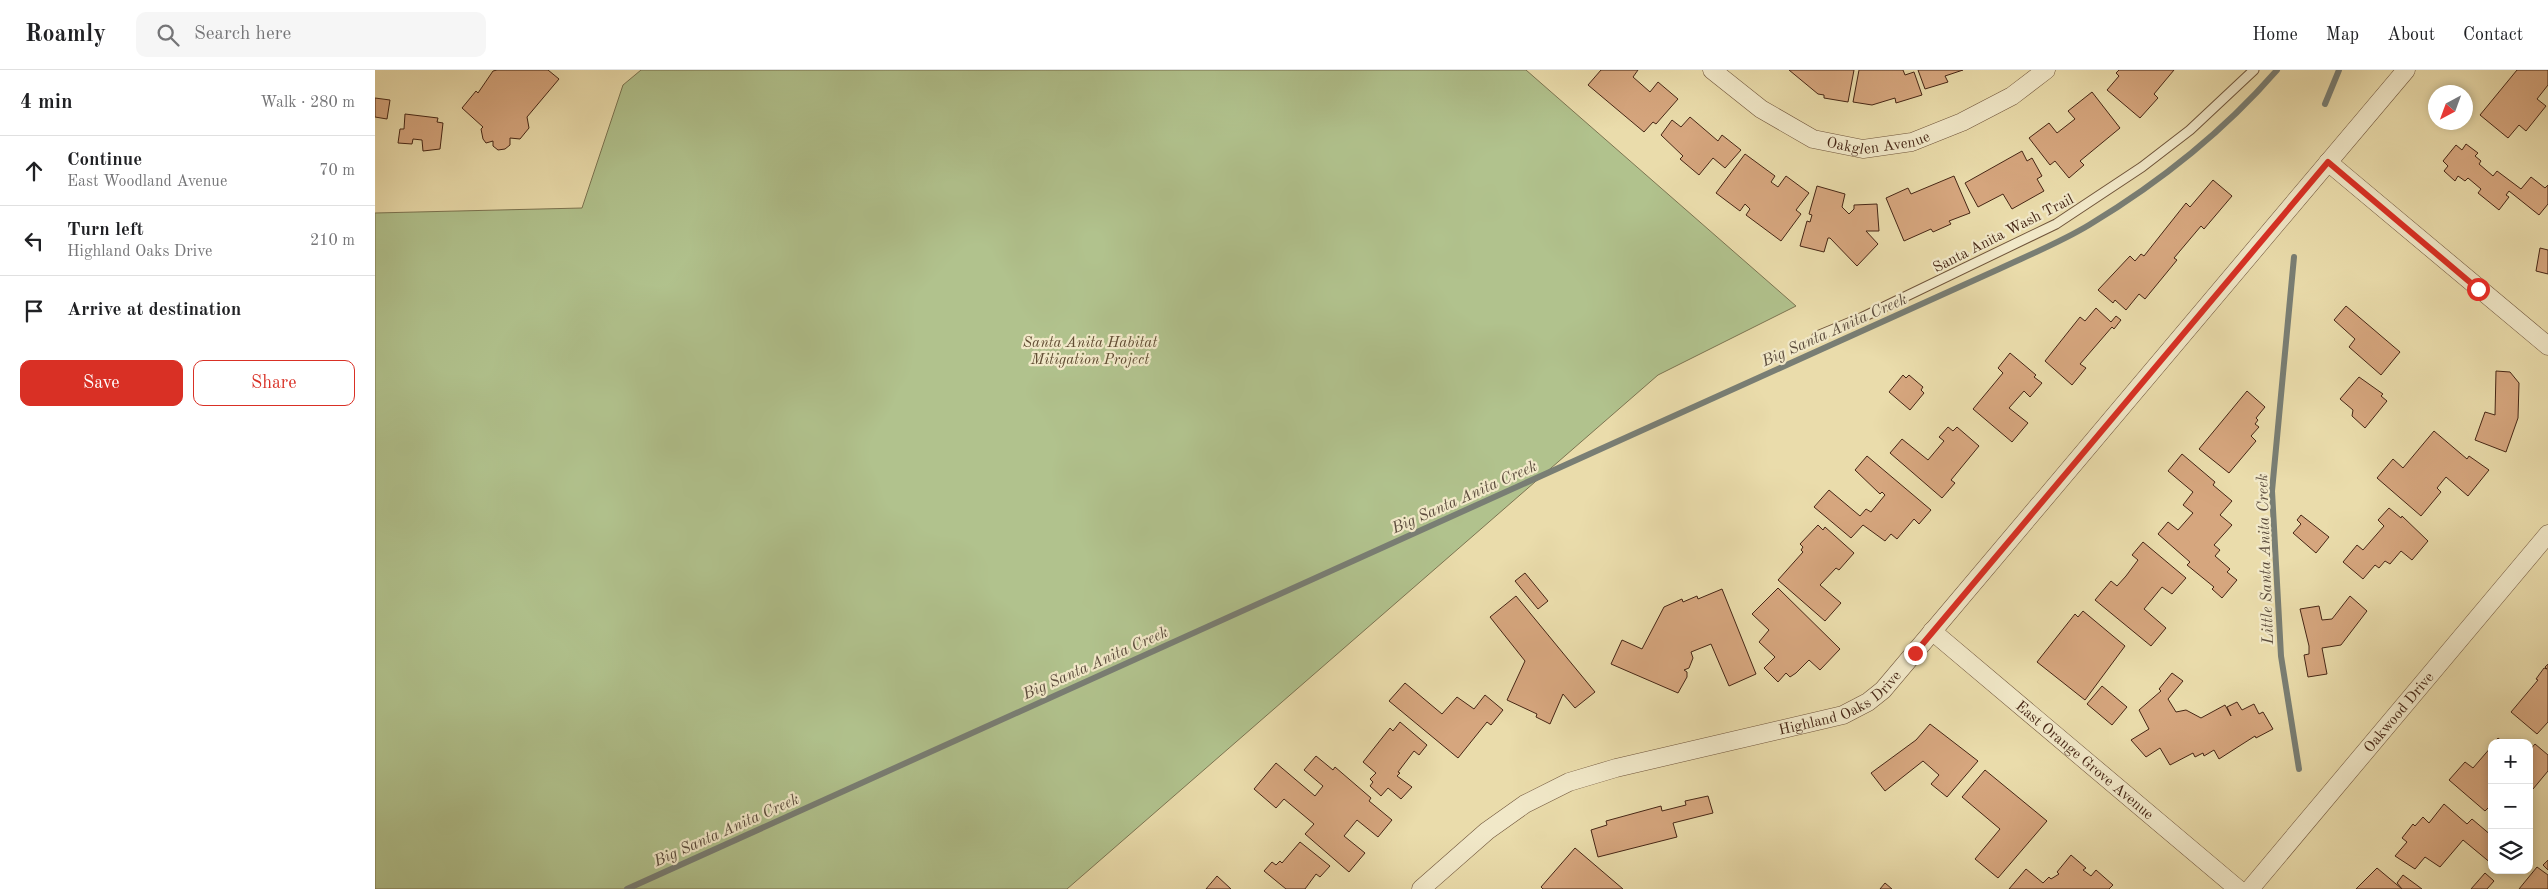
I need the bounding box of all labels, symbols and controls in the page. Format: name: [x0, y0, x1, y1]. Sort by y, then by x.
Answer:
search box: [136, 12, 486, 57]
icon: search: [154, 21, 182, 49]
text: Roamly: [25, 23, 106, 47]
text: Search here: [194, 25, 291, 44]
text: Home: [2252, 26, 2298, 44]
text: Map: [2326, 26, 2359, 44]
text: About: [2387, 26, 2435, 44]
text: Contact: [2463, 26, 2523, 44]
north arrow: [2428, 85, 2473, 130]
text: 4 min: [20, 92, 73, 113]
text: Walk · 280 m: [260, 95, 355, 111]
street label: Oakglen Avenue: [1825, 130, 1932, 158]
text: Continue: [67, 151, 142, 170]
icon: ahead: [20, 157, 48, 185]
text: 70 m: [319, 163, 355, 179]
text: East Woodland Avenue: [67, 174, 227, 190]
street label: Santa Anita Wash Trail: [1931, 192, 2076, 276]
text: Turn left: [67, 221, 144, 240]
icon: left: [20, 227, 48, 255]
text: 210 m: [310, 233, 355, 249]
text: Highland Oaks Drive: [67, 244, 212, 260]
route start: [2467, 278, 2490, 301]
water label: Big Santa Anita Creek: [1759, 291, 1910, 371]
icon: arrive: [20, 297, 48, 325]
text: Arrive at destination: [67, 301, 241, 320]
park label: Santa Anita Habitat Mitigation Project: [1023, 336, 1157, 368]
button: Save: [20, 360, 183, 406]
button: Share: [193, 360, 355, 406]
water label: Big Santa Anita Creek: [1389, 458, 1540, 538]
water label: Little Santa Anita Creek: [2255, 473, 2277, 646]
water label: Big Santa Anita Creek: [1020, 624, 1171, 704]
route end: [1904, 642, 1927, 665]
street label: Highland Oaks Drive: [1777, 669, 1905, 739]
street label: Oakwood Drive: [2362, 670, 2438, 756]
street label: East Orange Grove Avenue: [2012, 699, 2156, 823]
map controls: [2488, 739, 2533, 874]
button: +: [2488, 739, 2533, 784]
button: −: [2488, 784, 2533, 829]
water label: Big Santa Anita Creek: [651, 791, 802, 871]
button: layers: [2488, 829, 2533, 874]

